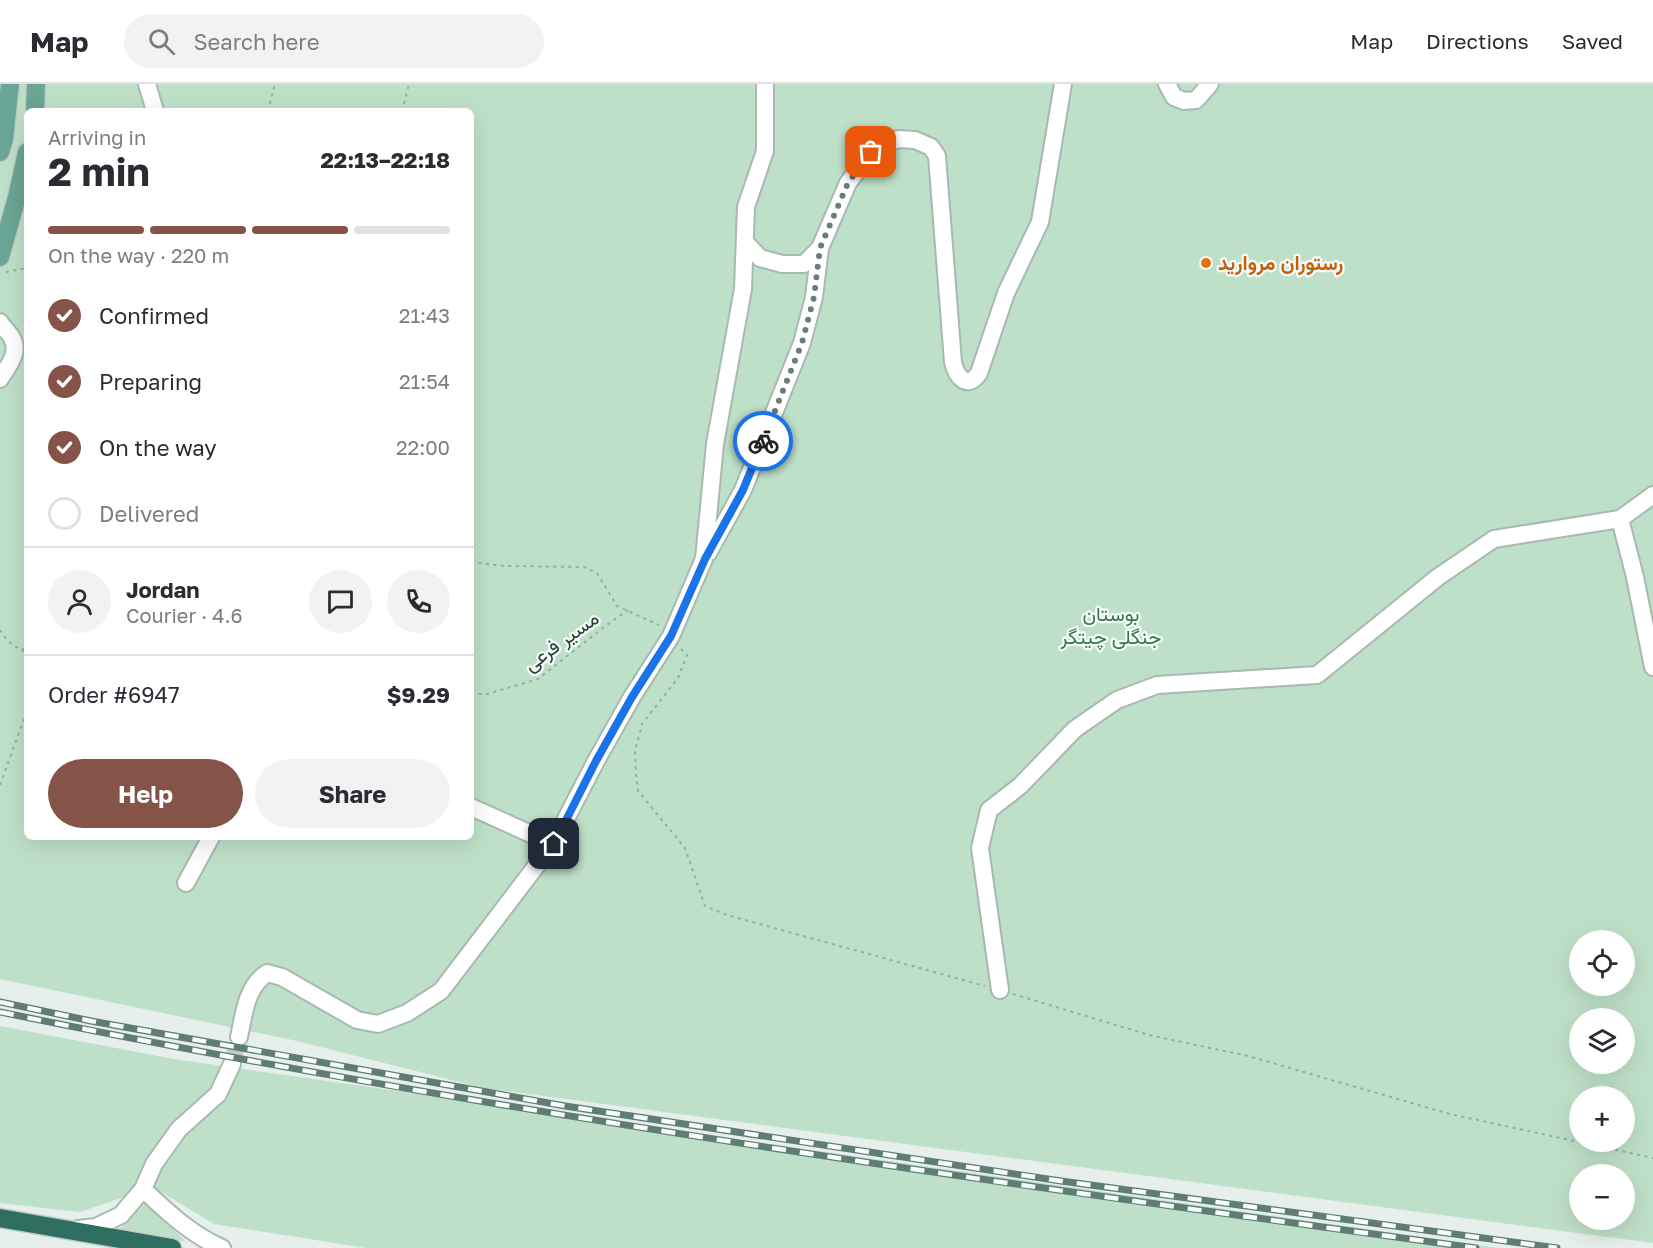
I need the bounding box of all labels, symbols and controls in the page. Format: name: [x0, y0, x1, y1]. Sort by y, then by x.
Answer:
search box: [124, 14, 544, 68]
text: Map: [30, 25, 88, 58]
icon: search: [145, 25, 178, 58]
text: Search here: [193, 28, 319, 55]
text: Map: [1350, 28, 1393, 54]
text: Directions: [1426, 28, 1529, 54]
text: Saved: [1562, 28, 1623, 54]
text: Arriving in: [48, 125, 146, 149]
pin: [845, 126, 896, 177]
icon: bag: [854, 135, 887, 168]
text: 22:13–22:18: [320, 146, 450, 173]
text: 2 min: [48, 148, 150, 195]
text: On the way · 220 m: [48, 243, 229, 267]
place label: رستوران مروارید: [1218, 250, 1343, 276]
marker: رستوران مروارید: [1199, 256, 1213, 270]
icon: check: [48, 299, 81, 332]
text: Confirmed: [99, 302, 209, 329]
text: 21:43: [399, 303, 450, 327]
icon: check: [48, 365, 81, 398]
text: Preparing: [99, 368, 202, 395]
text: 21:54: [399, 369, 450, 393]
courier: [733, 411, 793, 471]
icon: bike: [747, 425, 780, 458]
icon: check: [48, 431, 81, 464]
text: On the way: [99, 434, 217, 461]
text: 22:00: [396, 435, 450, 459]
text: Delivered: [99, 500, 199, 527]
button: person: [48, 570, 111, 633]
button: chat: [309, 570, 372, 633]
button: phone: [387, 570, 450, 633]
text: Jordan: [126, 576, 200, 603]
park label: بوستان جنگلی چیتگر: [1060, 601, 1161, 651]
text: Courier · 4.6: [126, 603, 243, 627]
street label: مسیر فرعی: [518, 605, 604, 677]
text: Order #6947: [48, 681, 180, 708]
text: $9.29: [387, 681, 450, 708]
button: Help: [48, 759, 243, 828]
button: Share: [255, 759, 450, 828]
pin: [528, 818, 579, 869]
icon: home: [537, 827, 570, 860]
map controls: [1569, 930, 1635, 1230]
button: locate: [1569, 930, 1635, 996]
button: layers: [1569, 1008, 1635, 1074]
button: +: [1569, 1086, 1635, 1152]
button: −: [1569, 1164, 1635, 1230]

